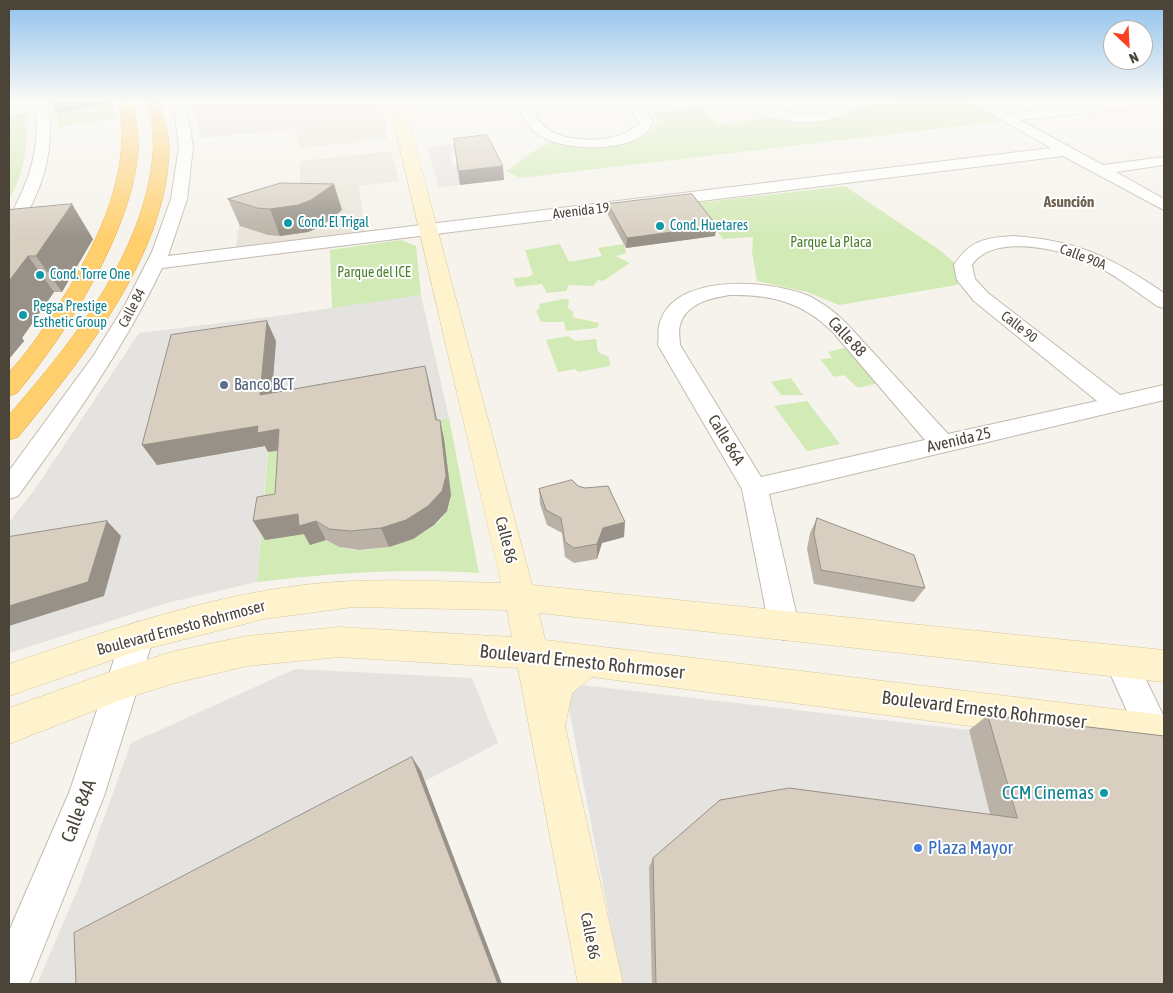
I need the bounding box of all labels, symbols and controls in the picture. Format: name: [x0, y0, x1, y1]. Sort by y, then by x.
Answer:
north arrow: [1103, 20, 1153, 70]
text: N: [1127, 49, 1141, 67]
district label: Asunción: [1044, 193, 1094, 211]
street label: Avenida 19: [552, 199, 610, 223]
place label: Cond. El Trigal: [298, 215, 369, 231]
marker: Cond. El Trigal: [282, 217, 294, 229]
place label: Cond. Huetares: [670, 218, 748, 234]
marker: Cond. Huetares: [654, 220, 666, 232]
park label: Parque La Placa: [790, 235, 872, 251]
street label: Calle 90A: [1057, 240, 1109, 274]
park label: Parque del ICE: [337, 265, 411, 281]
place label: Cond. Torre One: [50, 267, 130, 283]
marker: Cond. Torre One: [34, 269, 46, 281]
street label: Calle 84: [115, 286, 149, 330]
place label: Pegsa Prestige Esthetic Group: [33, 299, 107, 332]
street label: Calle 90: [997, 308, 1041, 346]
marker: Pegsa Prestige Esthetic Group: [17, 309, 29, 321]
street label: Calle 88: [824, 313, 870, 361]
place label: Banco BCT: [234, 375, 294, 395]
marker: Banco BCT: [218, 379, 230, 391]
street label: Calle 86A: [704, 411, 748, 469]
street label: Avenida 25: [925, 423, 993, 457]
street label: Calle 86: [491, 515, 521, 565]
street label: Boulevard Ernesto Rohrmoser: [95, 596, 267, 660]
street label: Boulevard Ernesto Rohrmoser: [478, 640, 686, 684]
street label: Boulevard Ernesto Rohrmoser: [880, 686, 1088, 734]
street label: Calle 84A: [57, 776, 101, 846]
place label: CCM Cinemas: [1002, 782, 1094, 804]
marker: CCM Cinemas: [1098, 787, 1110, 799]
place label: Plaza Mayor: [928, 837, 1013, 859]
marker: Plaza Mayor: [912, 842, 924, 854]
street label: Calle 86: [576, 911, 604, 961]

